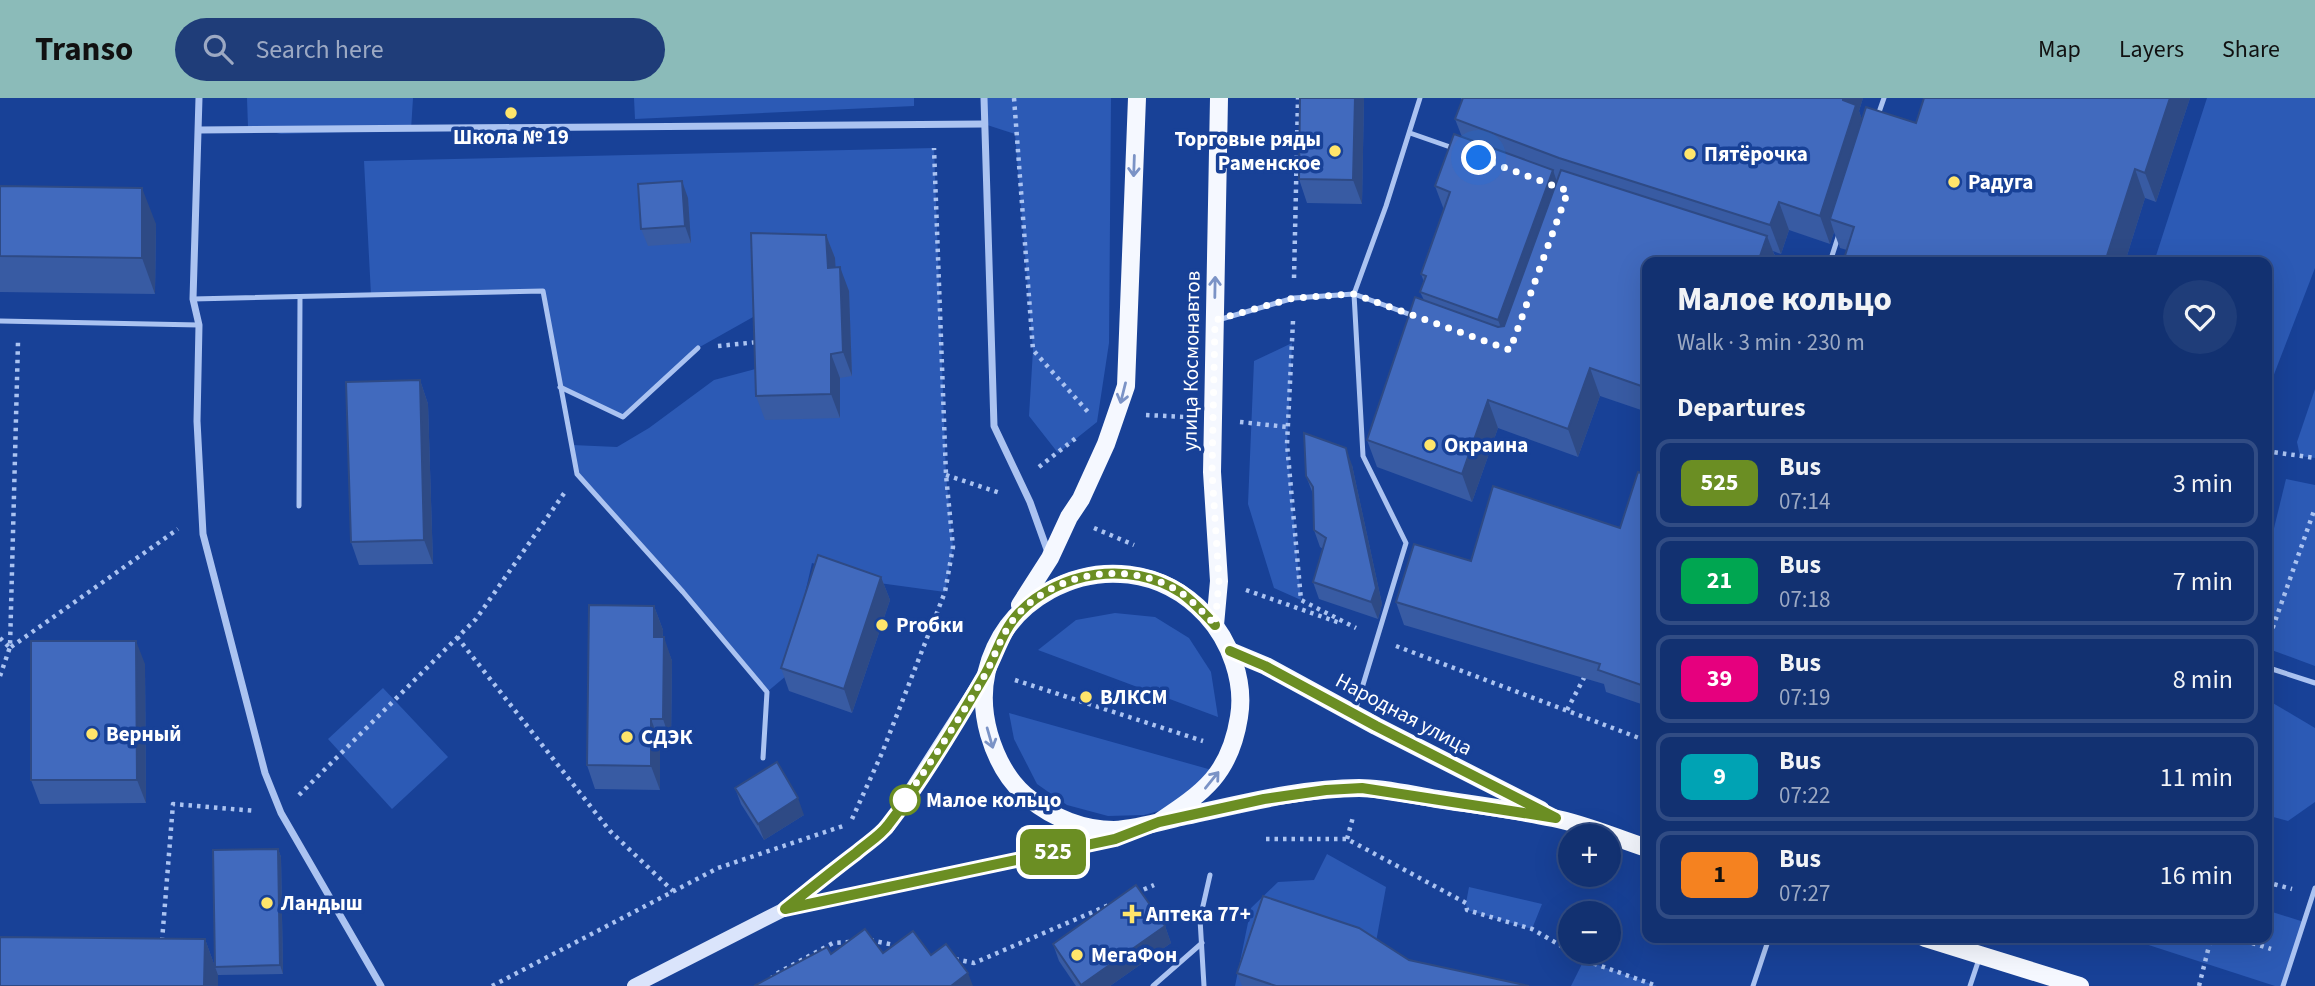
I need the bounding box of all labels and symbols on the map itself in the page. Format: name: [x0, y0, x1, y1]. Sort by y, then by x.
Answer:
marker: Школа № 19: [503, 105, 519, 121]
place label: Школа № 19: [453, 122, 569, 152]
place label: Торговые ряды Раменское: [1174, 124, 1321, 178]
place label: Пятёрочка: [1704, 139, 1808, 169]
your location: [1461, 140, 1496, 175]
marker: Торговые ряды Раменское: [1327, 143, 1343, 159]
marker: Пятёрочка: [1682, 146, 1698, 162]
one-way arrow: [1128, 154, 1141, 177]
place label: Радуга: [1968, 167, 2033, 197]
marker: Радуга: [1946, 174, 1962, 190]
street label: улица Космонавтов: [1174, 270, 1208, 452]
one-way arrow: [1209, 276, 1222, 299]
one-way arrow: [1116, 381, 1129, 404]
place label: Окраина: [1444, 430, 1528, 460]
marker: Окраина: [1422, 437, 1438, 453]
place label: Proбки: [896, 610, 964, 640]
marker: Proбки: [874, 617, 890, 633]
street label: Народная улица: [1330, 665, 1478, 763]
place label: ВЛКСМ: [1100, 682, 1168, 712]
marker: ВЛКСМ: [1078, 689, 1094, 705]
place label: Верный: [106, 719, 182, 749]
place label: СДЭК: [641, 722, 694, 752]
marker: Верный: [84, 726, 100, 742]
one-way arrow: [985, 727, 998, 749]
marker: СДЭК: [619, 729, 635, 745]
one-way arrow: [1204, 772, 1220, 790]
marker: Малое кольцо: [890, 785, 920, 815]
place label: Малое кольцо: [926, 785, 1061, 815]
line badge: 525: [1013, 829, 1093, 875]
place label: Ландыш: [280, 888, 363, 918]
marker: Ландыш: [259, 895, 275, 911]
place label: Аптека 77+: [1145, 899, 1251, 929]
marker: Аптека 77+: [1124, 906, 1140, 922]
place label: МегаФон: [1091, 940, 1177, 970]
marker: МегаФон: [1069, 947, 1085, 963]

